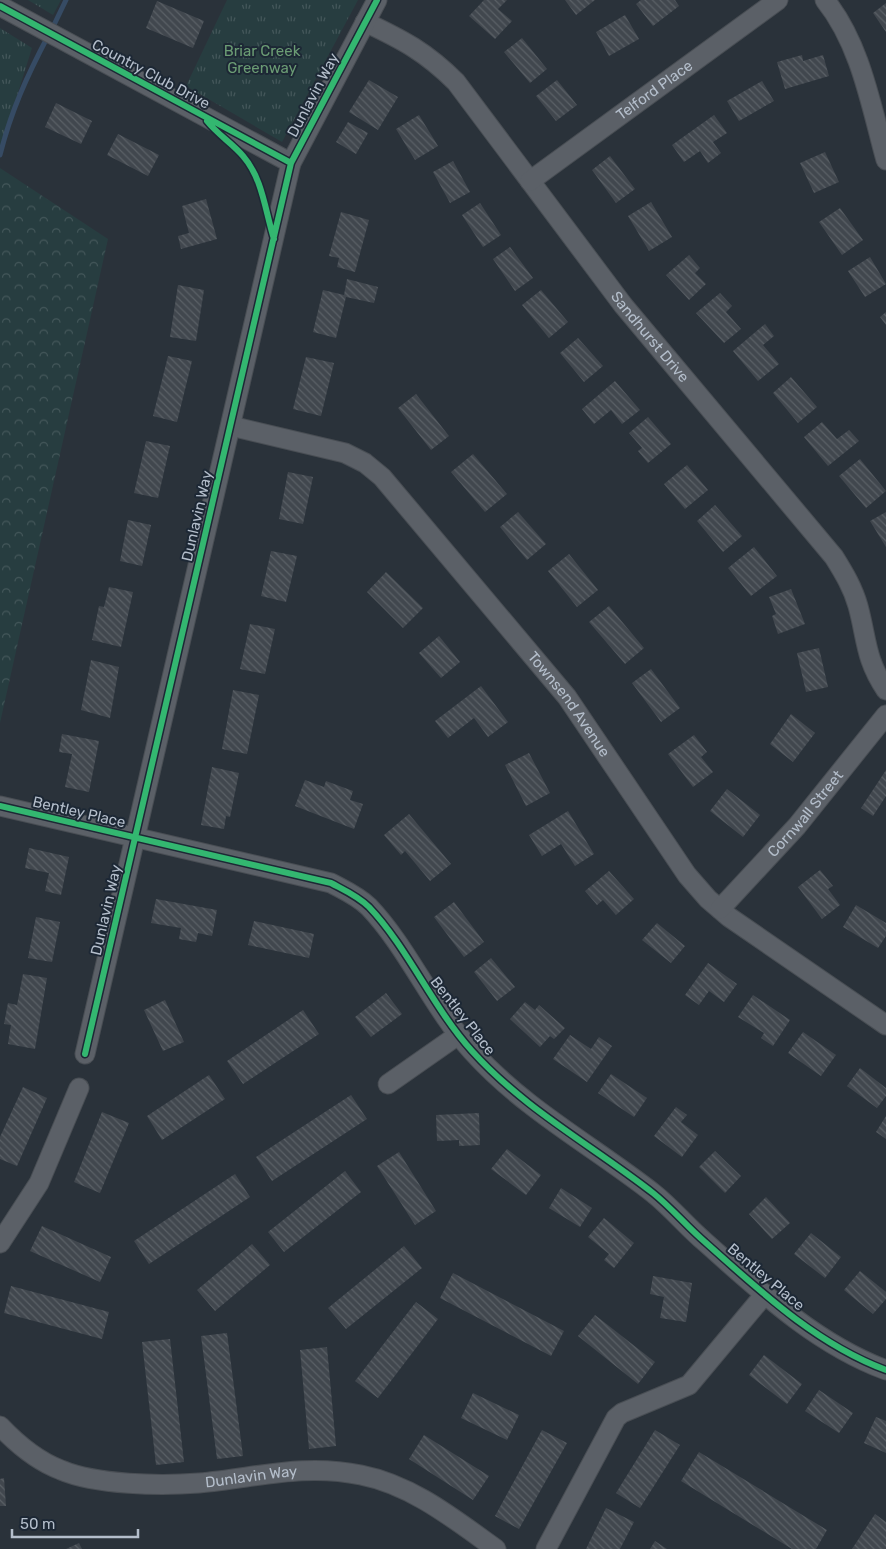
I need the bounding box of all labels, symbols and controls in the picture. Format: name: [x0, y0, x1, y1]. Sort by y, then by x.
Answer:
street label: Country Club Drive: [89, 35, 213, 113]
park label: Briar Creek Greenway: [224, 42, 301, 77]
street label: Dunlavin Way: [283, 50, 343, 140]
street label: Telford Place: [613, 56, 696, 124]
street label: Sandhurst Drive: [607, 288, 693, 386]
street label: Dunlavin Way: [178, 469, 216, 563]
street label: Townsend Avenue: [524, 648, 614, 760]
street label: Cornwall Street: [764, 767, 847, 861]
street label: Bentley Place: [31, 793, 127, 831]
street label: Dunlavin Way: [87, 863, 125, 957]
street label: Bentley Place: [427, 973, 499, 1059]
street label: Bentley Place: [724, 1240, 808, 1314]
street label: Dunlavin Way: [204, 1462, 298, 1491]
scale bar: [12, 1506, 139, 1538]
text: 50 m: [20, 1515, 55, 1533]

